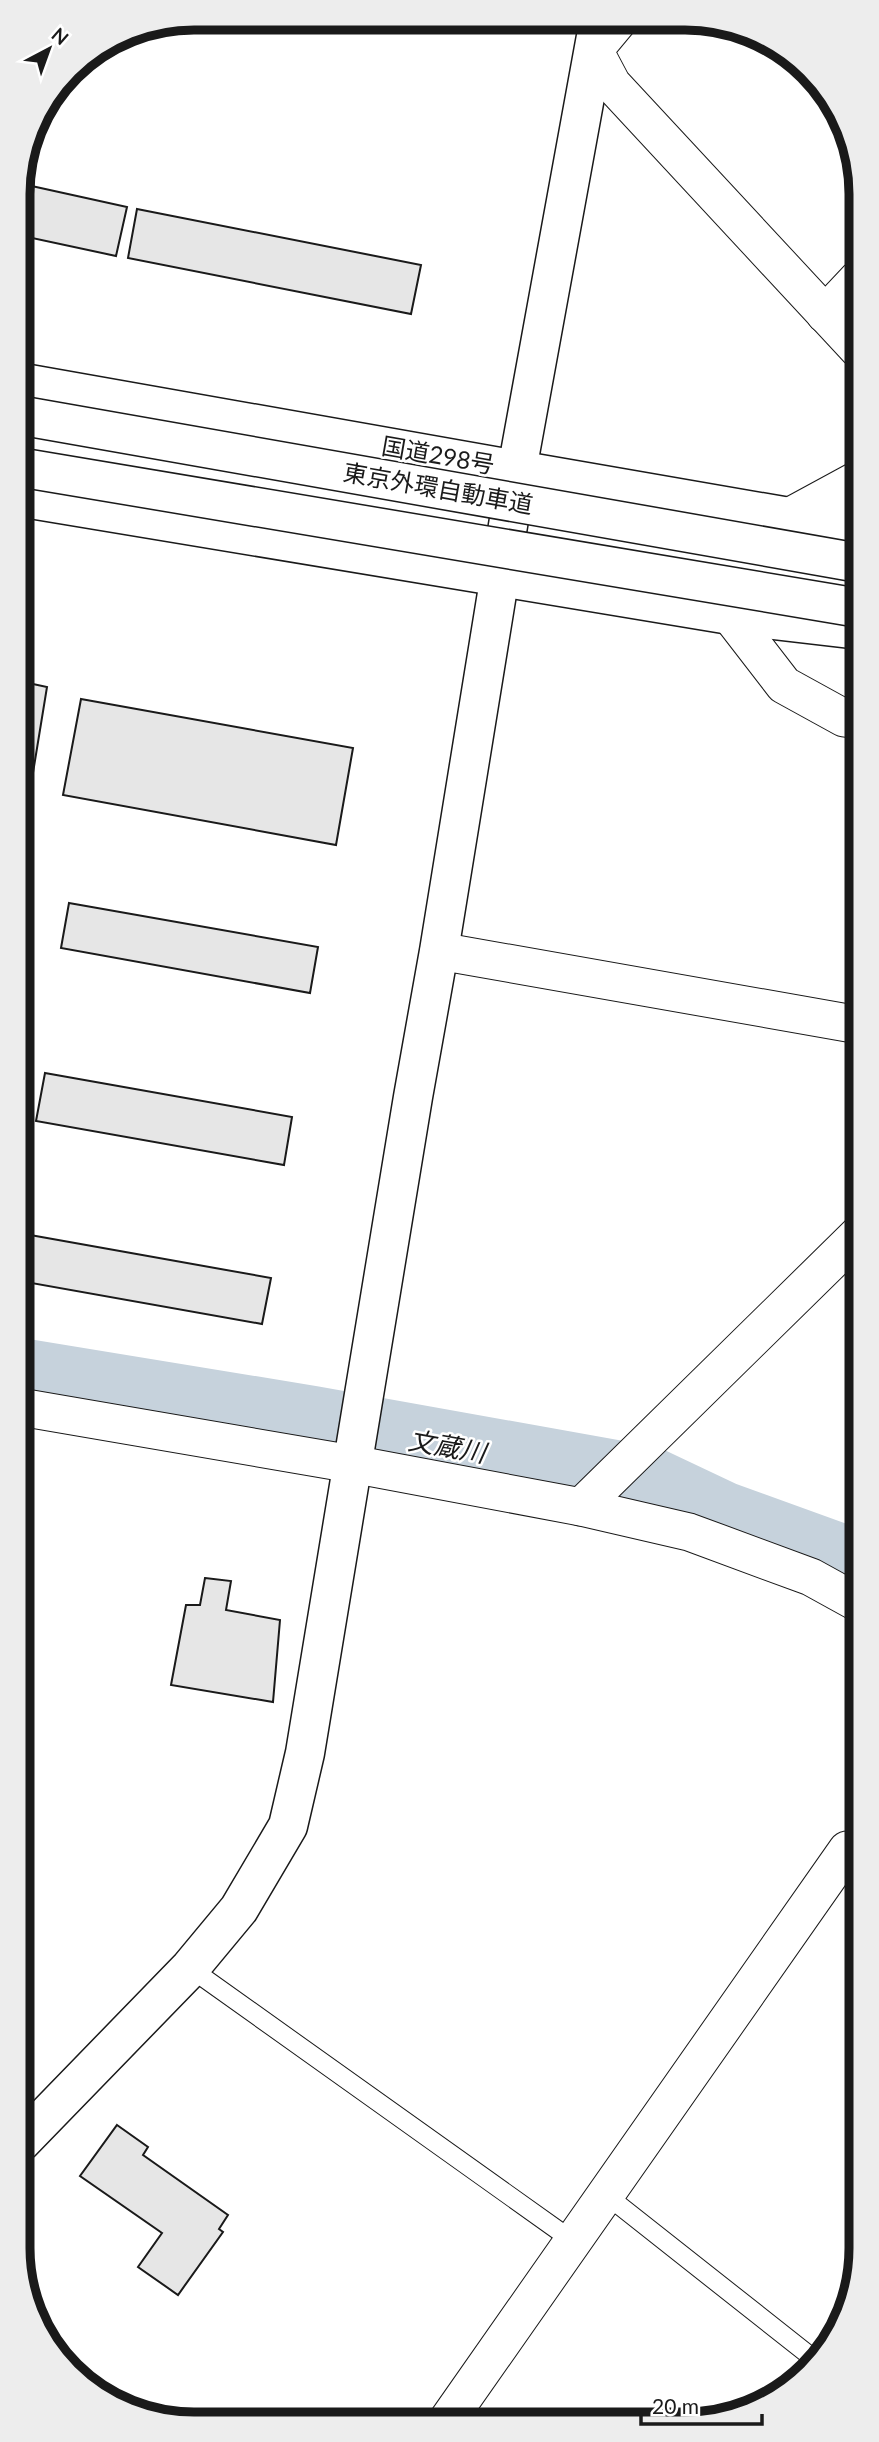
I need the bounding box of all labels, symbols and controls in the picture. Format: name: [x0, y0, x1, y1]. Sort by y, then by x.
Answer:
north arrow: [14, 14, 84, 84]
text: N: [47, 22, 74, 49]
street label: 国道298号: [380, 430, 497, 479]
street label: 東京外環自動車道: [341, 457, 535, 518]
water label: 文蔵川: [406, 1423, 491, 1469]
scale bar: [641, 2382, 762, 2426]
text: 20 m: [652, 2393, 699, 2418]

